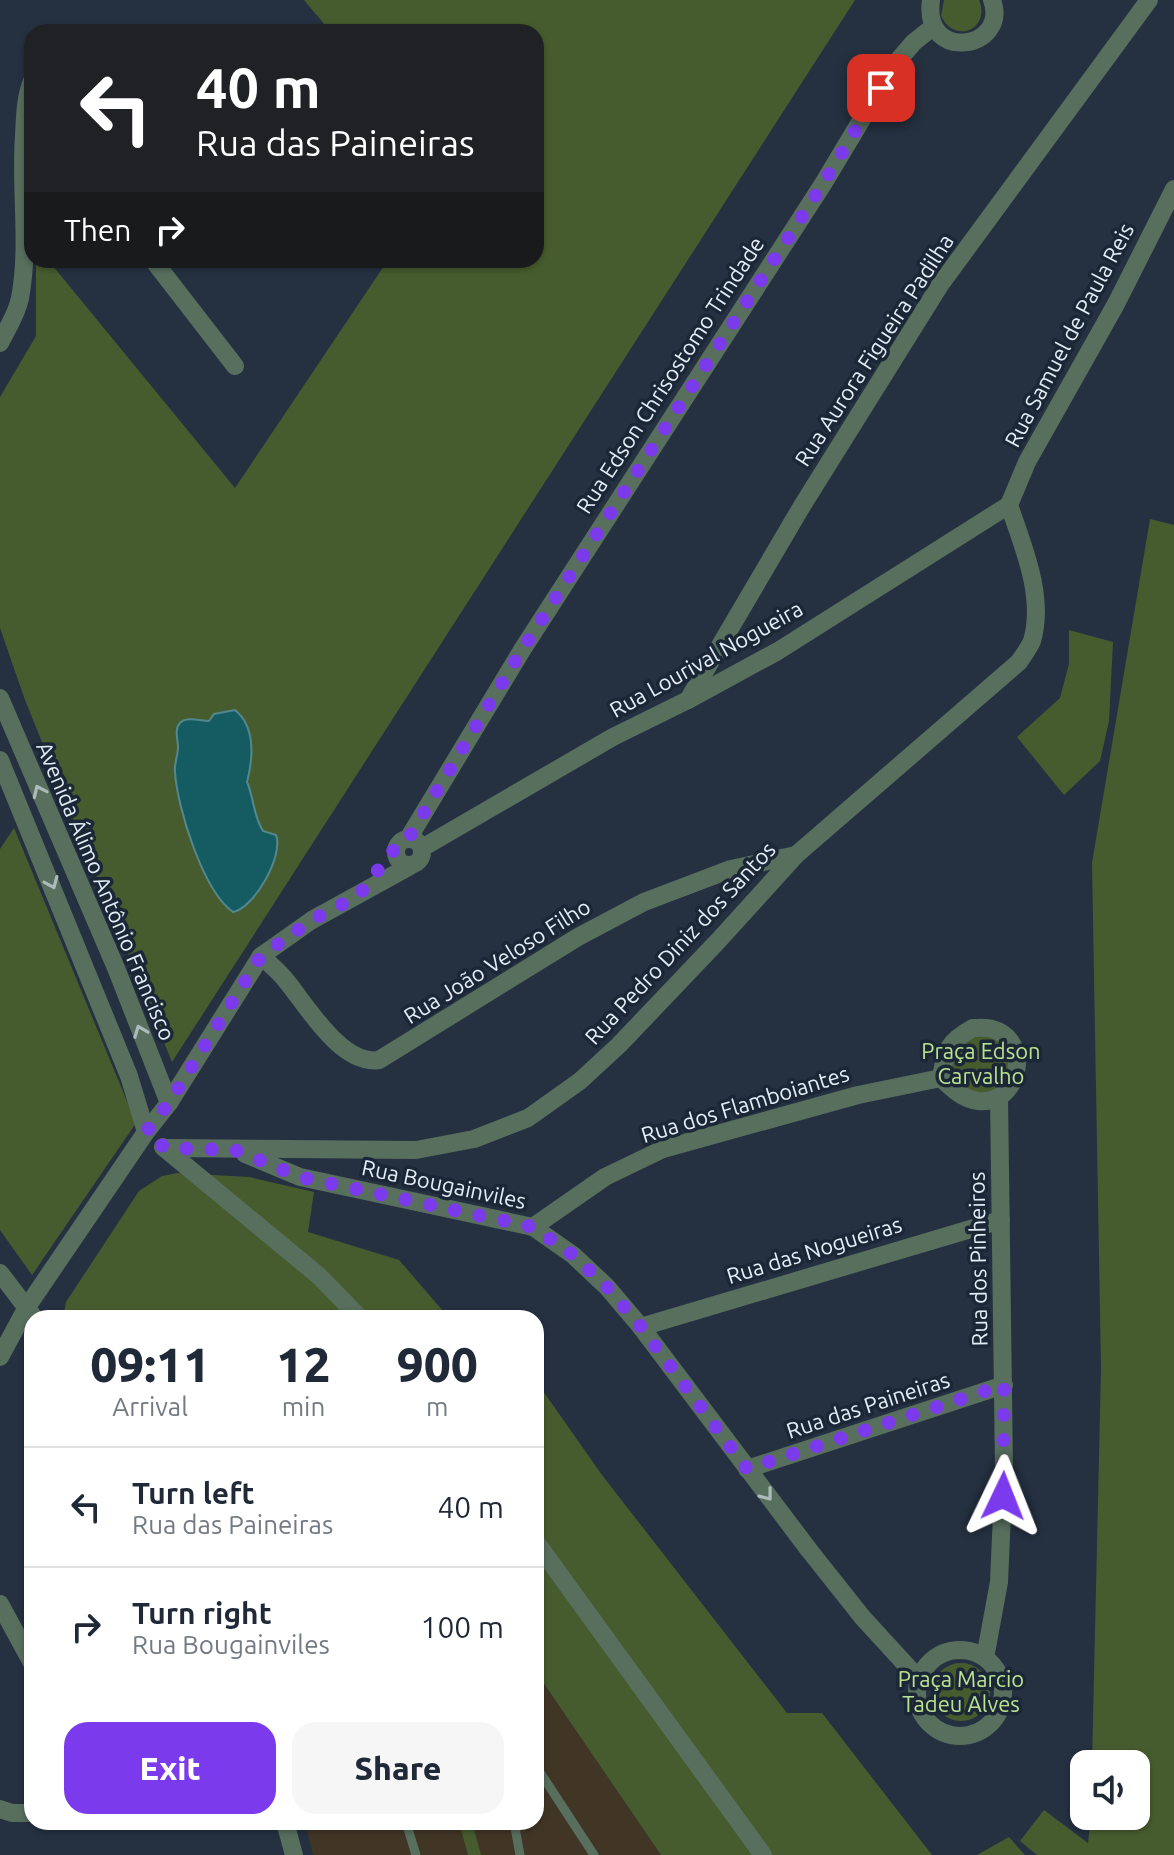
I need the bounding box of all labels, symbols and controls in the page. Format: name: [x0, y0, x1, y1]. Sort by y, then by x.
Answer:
pin: [847, 54, 915, 122]
icon: left: [64, 56, 168, 160]
text: 40 m: [196, 56, 321, 119]
icon: arrive: [859, 66, 903, 110]
text: Rua das Paineiras: [196, 122, 475, 163]
icon: right: [148, 208, 192, 252]
text: Then: [64, 213, 132, 247]
street label: Rua Samuel de Paula Reis: [999, 219, 1138, 451]
street label: Rua Aurora Figueira Padilha: [789, 229, 958, 470]
street label: Rua Edson Chrisostomo Trindade: [571, 232, 768, 518]
street label: Rua Lourival Nogueira: [605, 595, 807, 722]
street label: Avenida Álimo Antônio Francisco: [32, 737, 182, 1044]
one-way arrow: [32, 785, 48, 800]
street label: Rua Pedro Diniz dos Santos: [579, 836, 780, 1049]
one-way arrow: [42, 875, 58, 889]
street label: Rua João Veloso Filho: [399, 893, 595, 1028]
one-way arrow: [133, 1025, 150, 1039]
park label: Praça Edson Carvalho: [921, 1038, 1041, 1088]
street label: Rua dos Flamboiantes: [638, 1060, 852, 1147]
street label: Rua Bougainviles: [360, 1154, 529, 1213]
street label: Rua dos Pinheiros: [963, 1171, 992, 1347]
street label: Rua das Nogueiras: [723, 1211, 904, 1288]
text: 09:11: [90, 1337, 210, 1391]
text: 12: [276, 1337, 331, 1391]
text: 900: [397, 1337, 478, 1391]
street label: Rua das Paineiras: [783, 1366, 953, 1443]
text: Arrival: [112, 1392, 188, 1421]
text: min: [282, 1392, 325, 1421]
text: m: [426, 1392, 448, 1421]
position arrow: [961, 1454, 1045, 1538]
text: Turn left: [132, 1476, 254, 1510]
icon: left: [64, 1485, 108, 1529]
one-way arrow: [757, 1486, 771, 1501]
text: 40 m: [437, 1490, 504, 1524]
text: Rua das Paineiras: [132, 1510, 333, 1539]
text: Turn right: [132, 1596, 272, 1630]
icon: right: [64, 1605, 108, 1649]
text: 100 m: [420, 1610, 504, 1644]
text: Rua Bougainviles: [132, 1630, 330, 1659]
park label: Praça Marcio Tadeu Alves: [898, 1666, 1024, 1716]
button: Exit: [64, 1722, 276, 1814]
button: Share: [292, 1722, 504, 1814]
map controls: [1070, 1750, 1150, 1830]
button: sound: [1070, 1750, 1150, 1830]

